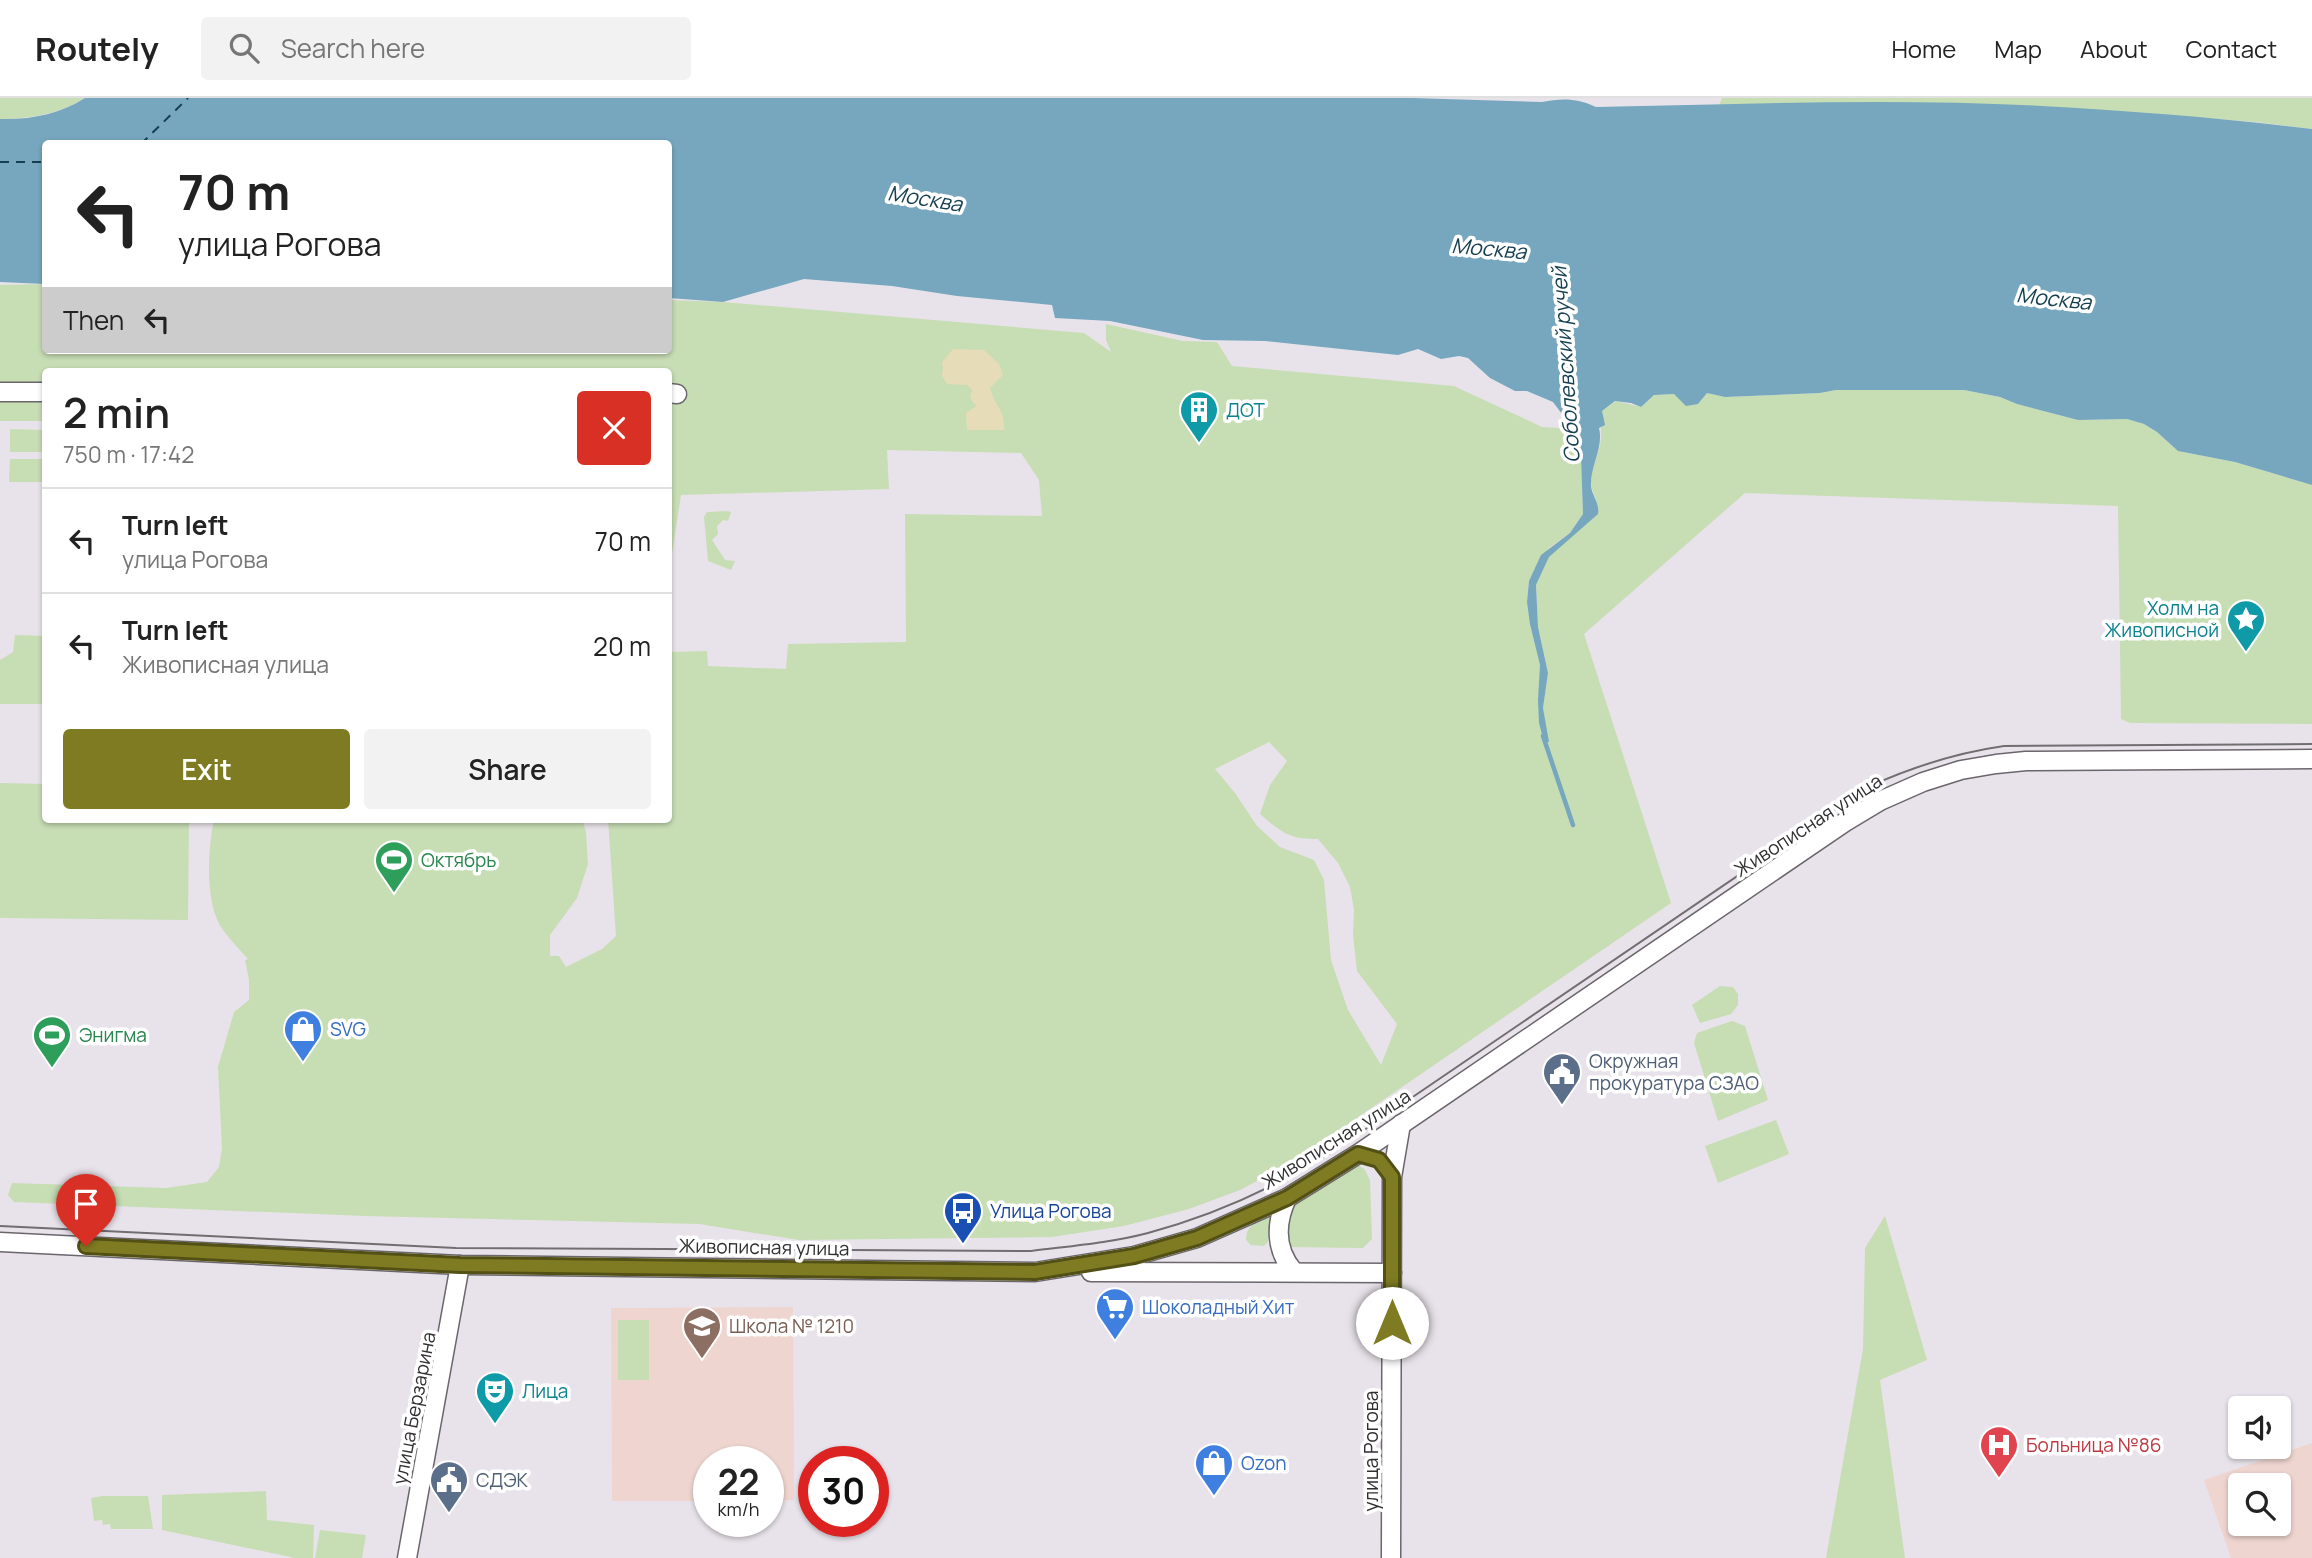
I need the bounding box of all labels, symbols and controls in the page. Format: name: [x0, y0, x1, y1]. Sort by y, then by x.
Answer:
search box: [201, 17, 691, 80]
text: Routely: [35, 26, 159, 71]
icon: search: [225, 29, 263, 67]
text: Search here: [281, 30, 425, 66]
text: Home: [1891, 32, 1956, 65]
text: Map: [1994, 32, 2042, 65]
text: About: [2080, 32, 2148, 65]
text: Contact: [2186, 32, 2277, 65]
text: 70 m: [178, 158, 290, 225]
icon: left: [63, 168, 154, 259]
water label: Москва: [886, 178, 966, 218]
text: улица Рогова: [178, 222, 381, 266]
water label: Москва: [1450, 231, 1529, 265]
water label: Соболевский ручей: [1544, 264, 1586, 464]
water label: Москва: [2015, 280, 2094, 316]
icon: left: [138, 301, 176, 339]
text: Then: [63, 302, 124, 338]
text: 2 min: [63, 383, 170, 441]
building icon: ДОТ: [1178, 389, 1220, 444]
button: close: [577, 391, 651, 465]
place label: ДОТ: [1226, 397, 1265, 423]
text: 750 m · 17:42: [63, 438, 194, 470]
text: Turn left: [122, 507, 229, 543]
icon: left: [63, 522, 101, 560]
text: 70 m: [595, 523, 651, 559]
text: улица Рогова: [122, 543, 268, 575]
place label: Холм на Живописной: [2104, 595, 2219, 643]
place icon: Холм на Живописной: [2225, 598, 2267, 653]
text: Turn left: [122, 612, 229, 648]
icon: left: [63, 627, 101, 665]
text: 20 m: [593, 628, 651, 664]
text: Живописная улица: [122, 648, 329, 680]
button: Exit: [63, 729, 350, 809]
button: Share: [364, 729, 651, 809]
street label: Живописная улица: [1729, 768, 1887, 882]
sports icon: Октябрь: [373, 839, 415, 894]
place label: Октябрь: [421, 847, 496, 873]
shop icon: SVG: [282, 1008, 324, 1063]
sports icon: Энигма: [31, 1014, 73, 1069]
place label: SVG: [330, 1016, 366, 1042]
place label: Энигма: [79, 1022, 147, 1048]
place label: Окружная прокуратура СЗАО: [1589, 1048, 1759, 1096]
public building icon: Окружная прокуратура СЗАО: [1541, 1051, 1583, 1106]
street label: Живописная улица: [1257, 1083, 1415, 1195]
pin: [56, 1174, 116, 1246]
icon: arrive: [67, 1185, 105, 1223]
bus stop icon: Улица Рогова: [942, 1190, 984, 1245]
place label: Улица Рогова: [990, 1198, 1111, 1224]
street label: Живописная улица: [678, 1233, 850, 1261]
supermarket icon: Шоколадный Хит: [1094, 1286, 1136, 1341]
position arrow: [1355, 1286, 1429, 1360]
place label: Шоколадный Хит: [1142, 1294, 1295, 1320]
school or university icon: Школа № 1210: [681, 1305, 723, 1360]
place label: Школа № 1210: [729, 1313, 854, 1339]
street label: улица Берзарина: [386, 1329, 442, 1487]
theatre icon: Лица: [474, 1370, 516, 1425]
place label: Лица: [522, 1378, 568, 1404]
street label: улица Рогова: [1358, 1391, 1384, 1511]
map controls: [2228, 1396, 2291, 1536]
button: sound: [2228, 1396, 2291, 1459]
hospital icon: Больница №86: [1978, 1424, 2020, 1479]
place label: Больница №86: [2026, 1432, 2162, 1458]
shop icon: Ozon: [1193, 1442, 1235, 1497]
speed limit sign: 30: [798, 1446, 889, 1537]
place label: Ozon: [1241, 1450, 1287, 1476]
text: 22: [718, 1458, 759, 1506]
public building icon: СДЭК: [428, 1459, 470, 1514]
place label: СДЭК: [476, 1467, 529, 1493]
button: search: [2228, 1473, 2291, 1536]
text: km/h: [718, 1497, 759, 1521]

